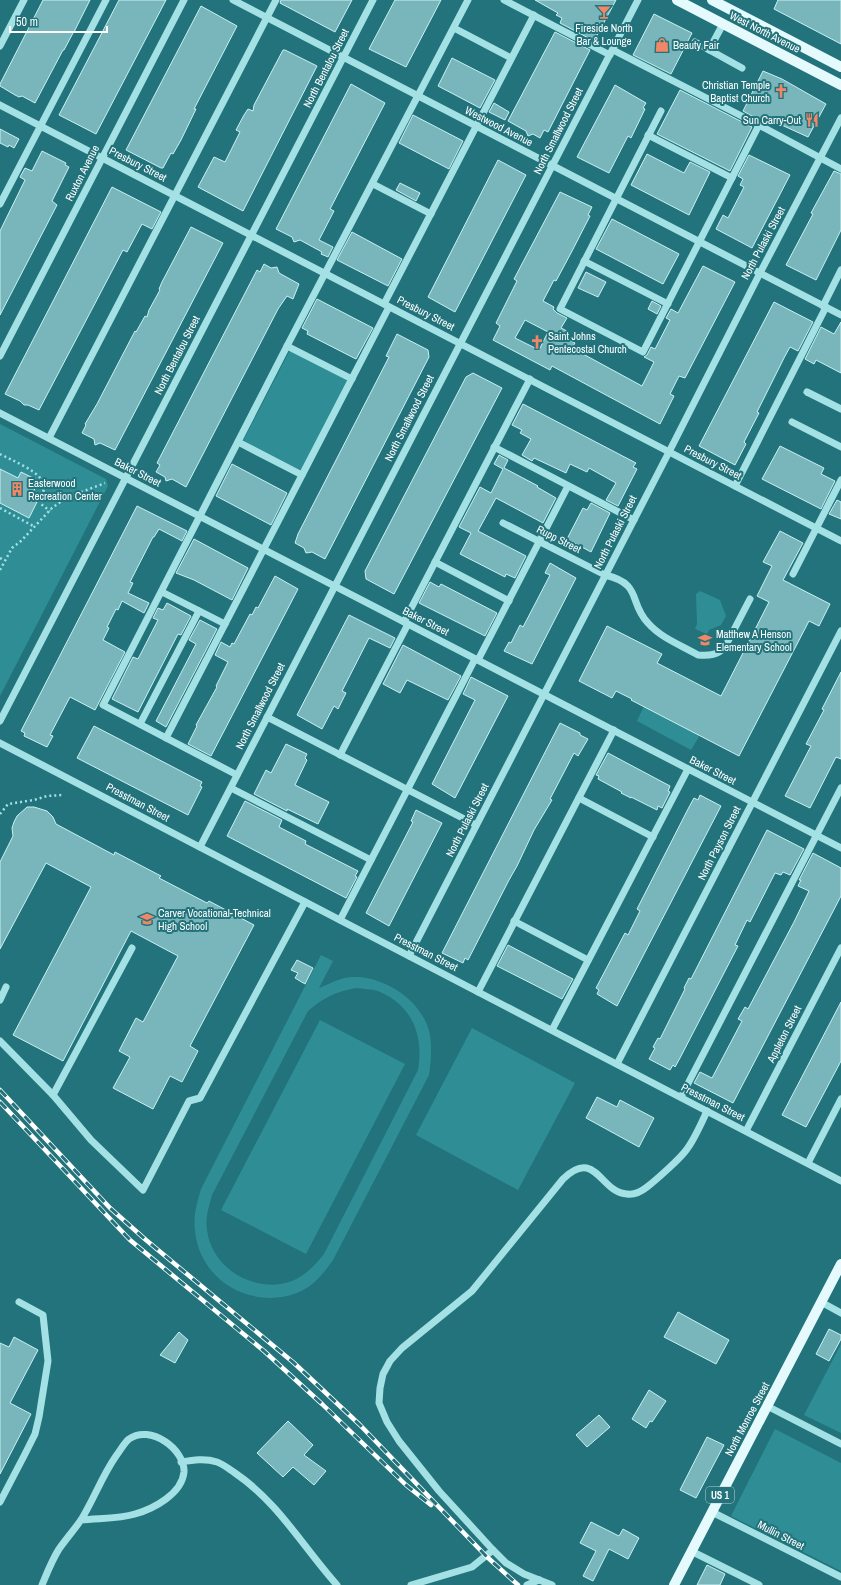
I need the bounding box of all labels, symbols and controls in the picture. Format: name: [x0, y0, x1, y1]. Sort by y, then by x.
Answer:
bar icon: Fireside North Bar & Lounge: [596, 4, 612, 20]
scale bar: [10, 8, 107, 34]
street label: West North Avenue: [727, 8, 803, 56]
text: 50 m: [16, 14, 38, 30]
place label: Fireside North Bar & Lounge: [575, 21, 633, 48]
street label: North Bentalou Street: [300, 26, 352, 110]
shop icon: Beauty Fair: [654, 37, 670, 53]
place label: Beauty Fair: [673, 38, 719, 52]
place label: Christian Temple Baptist Church: [702, 78, 770, 105]
church icon: Christian Temple Baptist Church: [773, 83, 789, 99]
street label: North Smallwood Street: [530, 85, 586, 177]
street label: Westwood Avenue: [463, 103, 535, 149]
restaurant icon: Sun Carry-Out: [804, 112, 820, 128]
place label: Sun Carry-Out: [743, 113, 801, 127]
street label: Ruxton Avenue: [62, 143, 102, 203]
street label: Presbury Street: [107, 144, 170, 185]
street label: North Pulaski Street: [738, 204, 788, 282]
street label: Presbury Street: [395, 293, 458, 334]
street label: North Bentalou Street: [151, 313, 203, 397]
place label: Saint Johns Pentecostal Church: [548, 329, 627, 356]
church icon: Saint Johns Pentecostal Church: [529, 334, 545, 350]
street label: North Smallwood Street: [381, 372, 437, 464]
street label: Presbury Street: [682, 442, 745, 483]
street label: Baker Street: [112, 454, 164, 490]
place label: Easterwood Recreation Center: [28, 476, 102, 503]
building icon: Easterwood Recreation Center: [9, 481, 25, 497]
street label: North Pulaski Street: [590, 492, 640, 571]
street label: Rupp Street: [534, 522, 584, 556]
street label: Baker Street: [400, 603, 452, 639]
place label: Matthew A Henson Elementary School: [716, 627, 792, 654]
school or university icon: Matthew A Henson Elementary School: [697, 632, 713, 648]
street label: North Smallwood Street: [232, 660, 288, 752]
street label: Baker Street: [687, 752, 739, 788]
street label: Presstman Street: [104, 779, 172, 825]
street label: North Pulaski Street: [442, 780, 492, 859]
street label: North Payson Street: [694, 803, 744, 882]
place label: Carver Vocational-Technical High School: [158, 906, 271, 933]
school or university icon: Carver Vocational-Technical High School: [139, 911, 155, 927]
street label: Presstman Street: [392, 930, 461, 974]
street label: Appleton Street: [763, 1003, 805, 1066]
street label: Presstman Street: [679, 1080, 748, 1124]
street label: North Monroe Street: [722, 1379, 773, 1458]
road number: US 1: [706, 1487, 734, 1503]
street label: Mullin Street: [755, 1517, 807, 1553]

